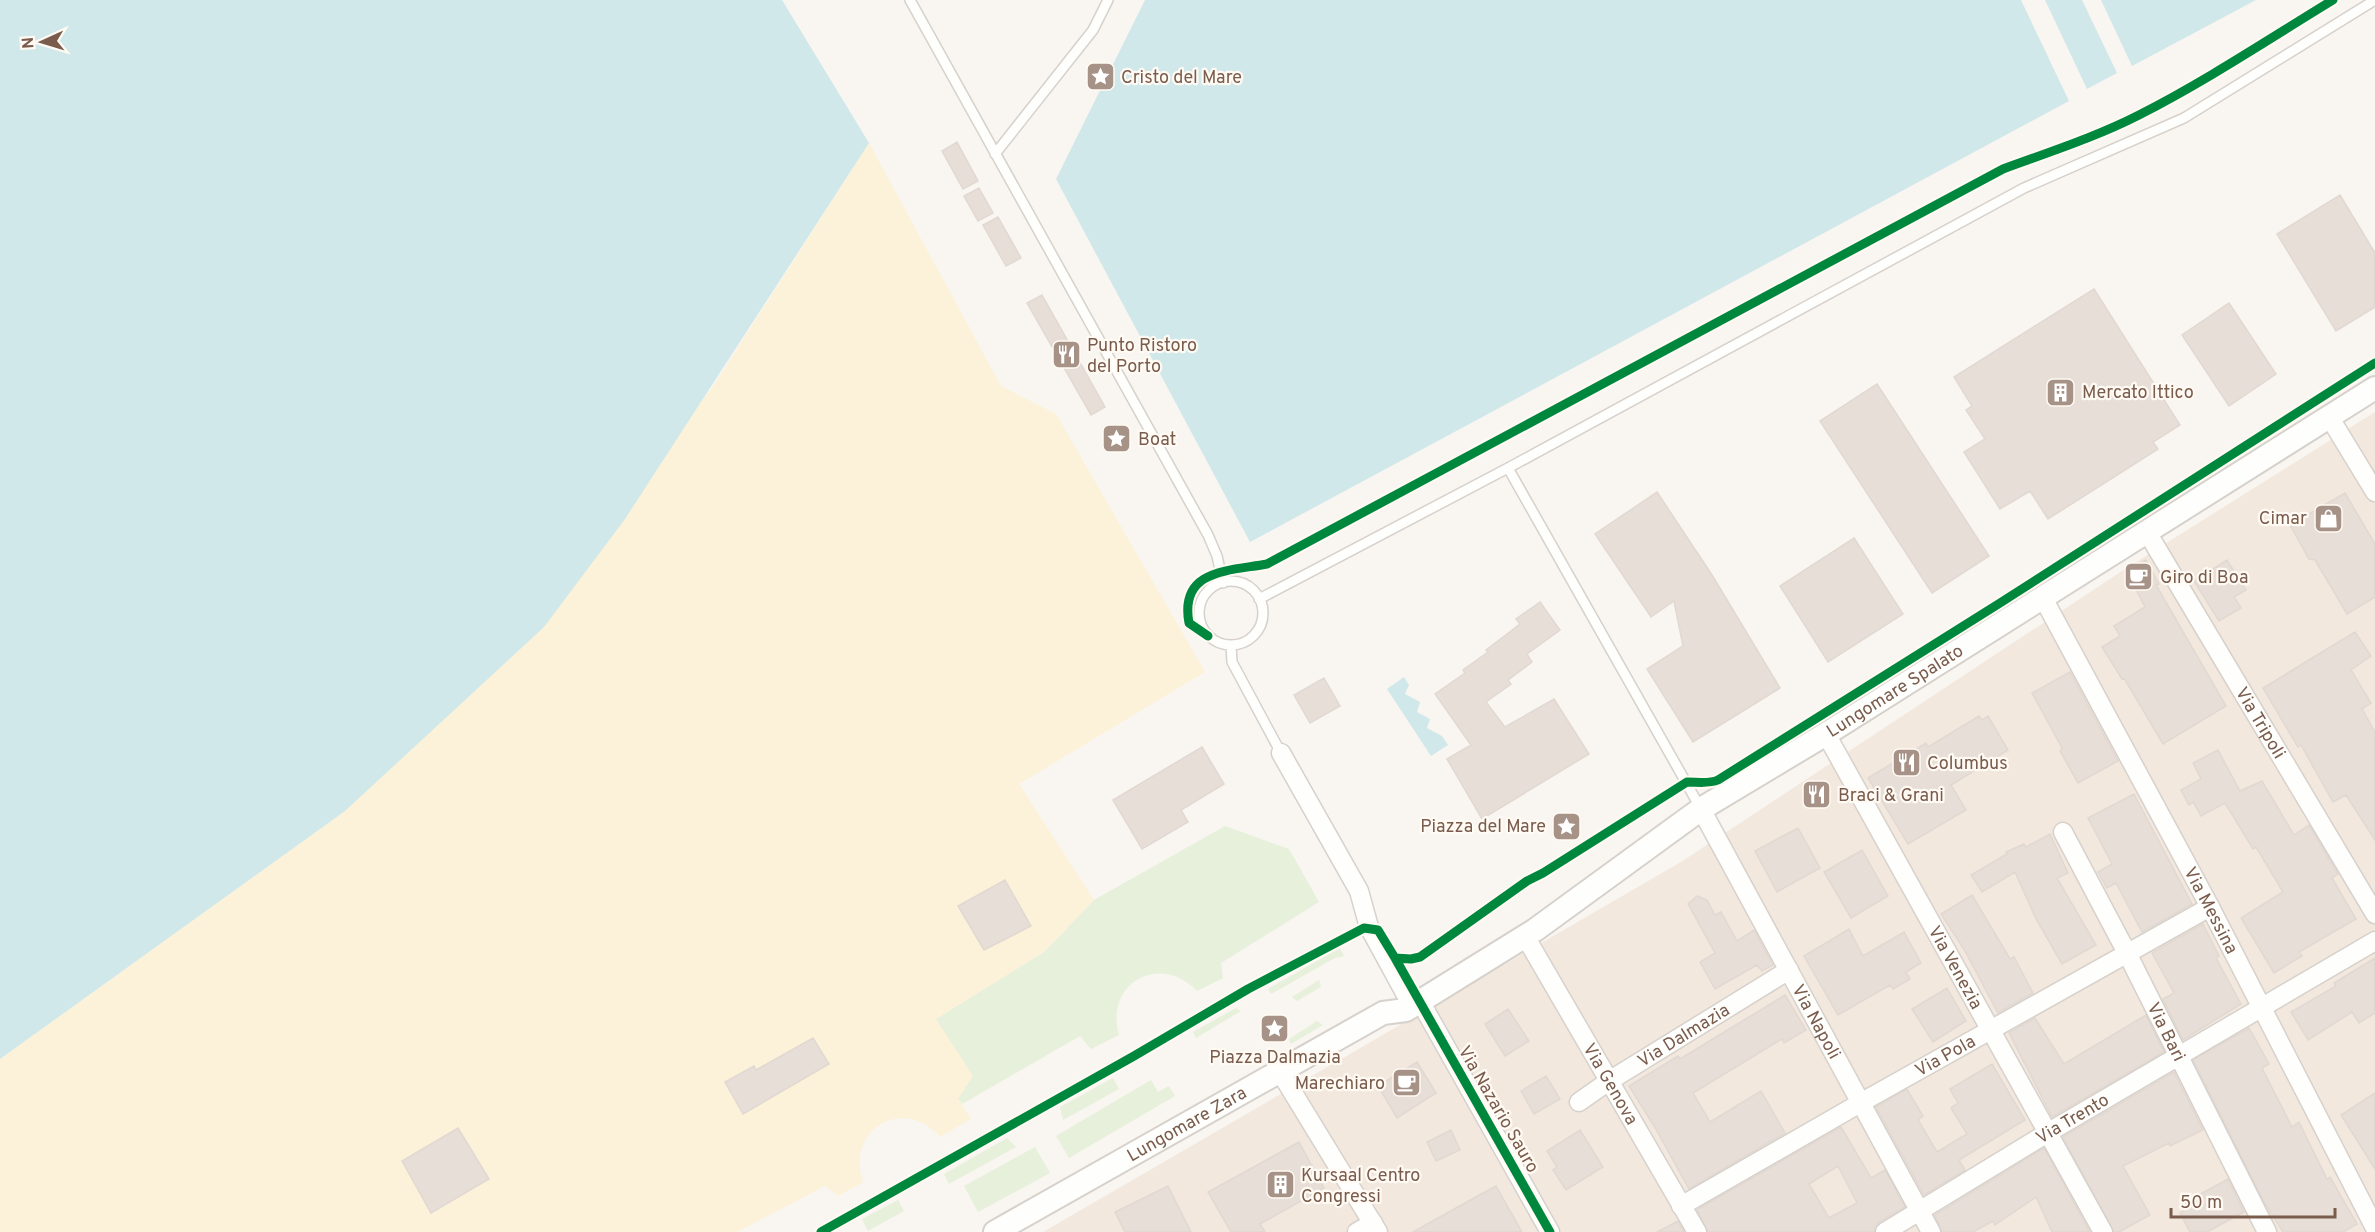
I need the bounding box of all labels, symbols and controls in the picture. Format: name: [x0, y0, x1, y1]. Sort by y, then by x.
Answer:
north arrow: [12, 12, 72, 72]
text: N: [19, 36, 39, 49]
place icon: Cristo del Mare: [1084, 61, 1116, 93]
place label: Cristo del Mare: [1121, 67, 1242, 90]
place label: Punto Ristoro del Porto: [1087, 335, 1197, 379]
restaurant icon: Punto Ristoro del Porto: [1050, 339, 1082, 371]
building icon: Mercato Ittico: [2045, 376, 2077, 408]
place label: Mercato Ittico: [2082, 382, 2194, 405]
place icon: Boat: [1101, 423, 1133, 455]
place label: Boat: [1138, 429, 1176, 452]
shop icon: Cimar: [2312, 502, 2344, 534]
place label: Cimar: [2259, 508, 2307, 531]
cafe icon: Giro di Boa: [2123, 561, 2155, 593]
place label: Giro di Boa: [2160, 567, 2248, 590]
street label: Lungomare Spalato: [1823, 640, 1968, 744]
street label: Via Tripoli: [2229, 683, 2290, 763]
restaurant icon: Columbus: [1890, 747, 1922, 779]
place label: Columbus: [1927, 753, 2008, 776]
restaurant icon: Braci & Grani: [1801, 779, 1833, 811]
place label: Braci & Grani: [1838, 785, 1944, 808]
place icon: Piazza del Mare: [1551, 810, 1583, 842]
place label: Piazza del Mare: [1420, 816, 1546, 839]
street label: Via Messina: [2178, 863, 2242, 958]
street label: Via Venezia: [1922, 922, 1987, 1014]
street label: Via Napoli: [1786, 981, 1845, 1064]
street label: Via Dalmazia: [1634, 999, 1735, 1074]
street label: Via Bari: [2141, 999, 2190, 1066]
place icon: Piazza Dalmazia: [1259, 1012, 1291, 1044]
street label: Via Pola: [1912, 1031, 1980, 1083]
street label: Via Genova: [1577, 1039, 1642, 1130]
street label: Via Nazario Sauro: [1452, 1042, 1543, 1178]
place label: Piazza Dalmazia: [1209, 1047, 1341, 1070]
cafe icon: Marechiaro: [1390, 1067, 1422, 1099]
place label: Marechiaro: [1295, 1073, 1385, 1096]
street label: Lungomare Zara: [1123, 1082, 1251, 1168]
street label: Via Trento: [2032, 1089, 2114, 1150]
place label: Kursaal Centro Congressi: [1301, 1165, 1420, 1209]
building icon: Kursaal Centro Congressi: [1264, 1169, 1296, 1201]
scale bar: [2171, 1181, 2334, 1219]
text: 50 m: [2180, 1192, 2222, 1215]

